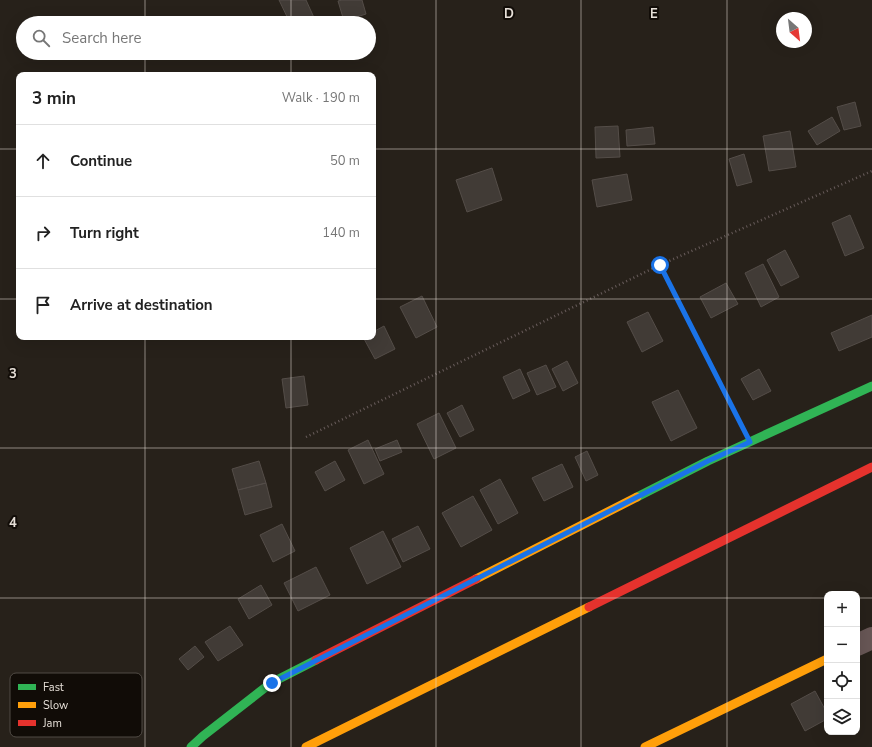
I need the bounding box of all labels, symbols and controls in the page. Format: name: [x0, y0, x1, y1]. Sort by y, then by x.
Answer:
text: D: [504, 5, 514, 23]
text: E: [650, 5, 658, 23]
north arrow: [776, 12, 812, 48]
search box: [16, 16, 376, 60]
icon: search: [30, 27, 52, 49]
text: Search here: [62, 28, 142, 48]
text: 3 min: [32, 87, 76, 110]
text: Walk · 190 m: [282, 89, 360, 107]
icon: ahead: [32, 150, 54, 172]
text: Continue: [70, 151, 132, 171]
text: 50 m: [330, 152, 360, 170]
icon: right: [32, 222, 54, 244]
text: Turn right: [70, 223, 139, 243]
text: 140 m: [322, 224, 360, 242]
route start: [651, 256, 669, 274]
icon: arrive: [32, 294, 54, 316]
text: Arrive at destination: [70, 295, 213, 315]
text: 3: [9, 365, 17, 383]
text: 4: [9, 514, 17, 532]
map controls: [824, 591, 860, 735]
button: +: [824, 591, 860, 627]
button: −: [824, 627, 860, 663]
button: locate: [824, 663, 860, 699]
legend: [10, 673, 142, 737]
route end: [263, 674, 281, 692]
text: Fast: [43, 680, 64, 695]
text: Slow: [43, 698, 68, 713]
button: layers: [824, 699, 860, 735]
text: Jam: [42, 716, 62, 731]

